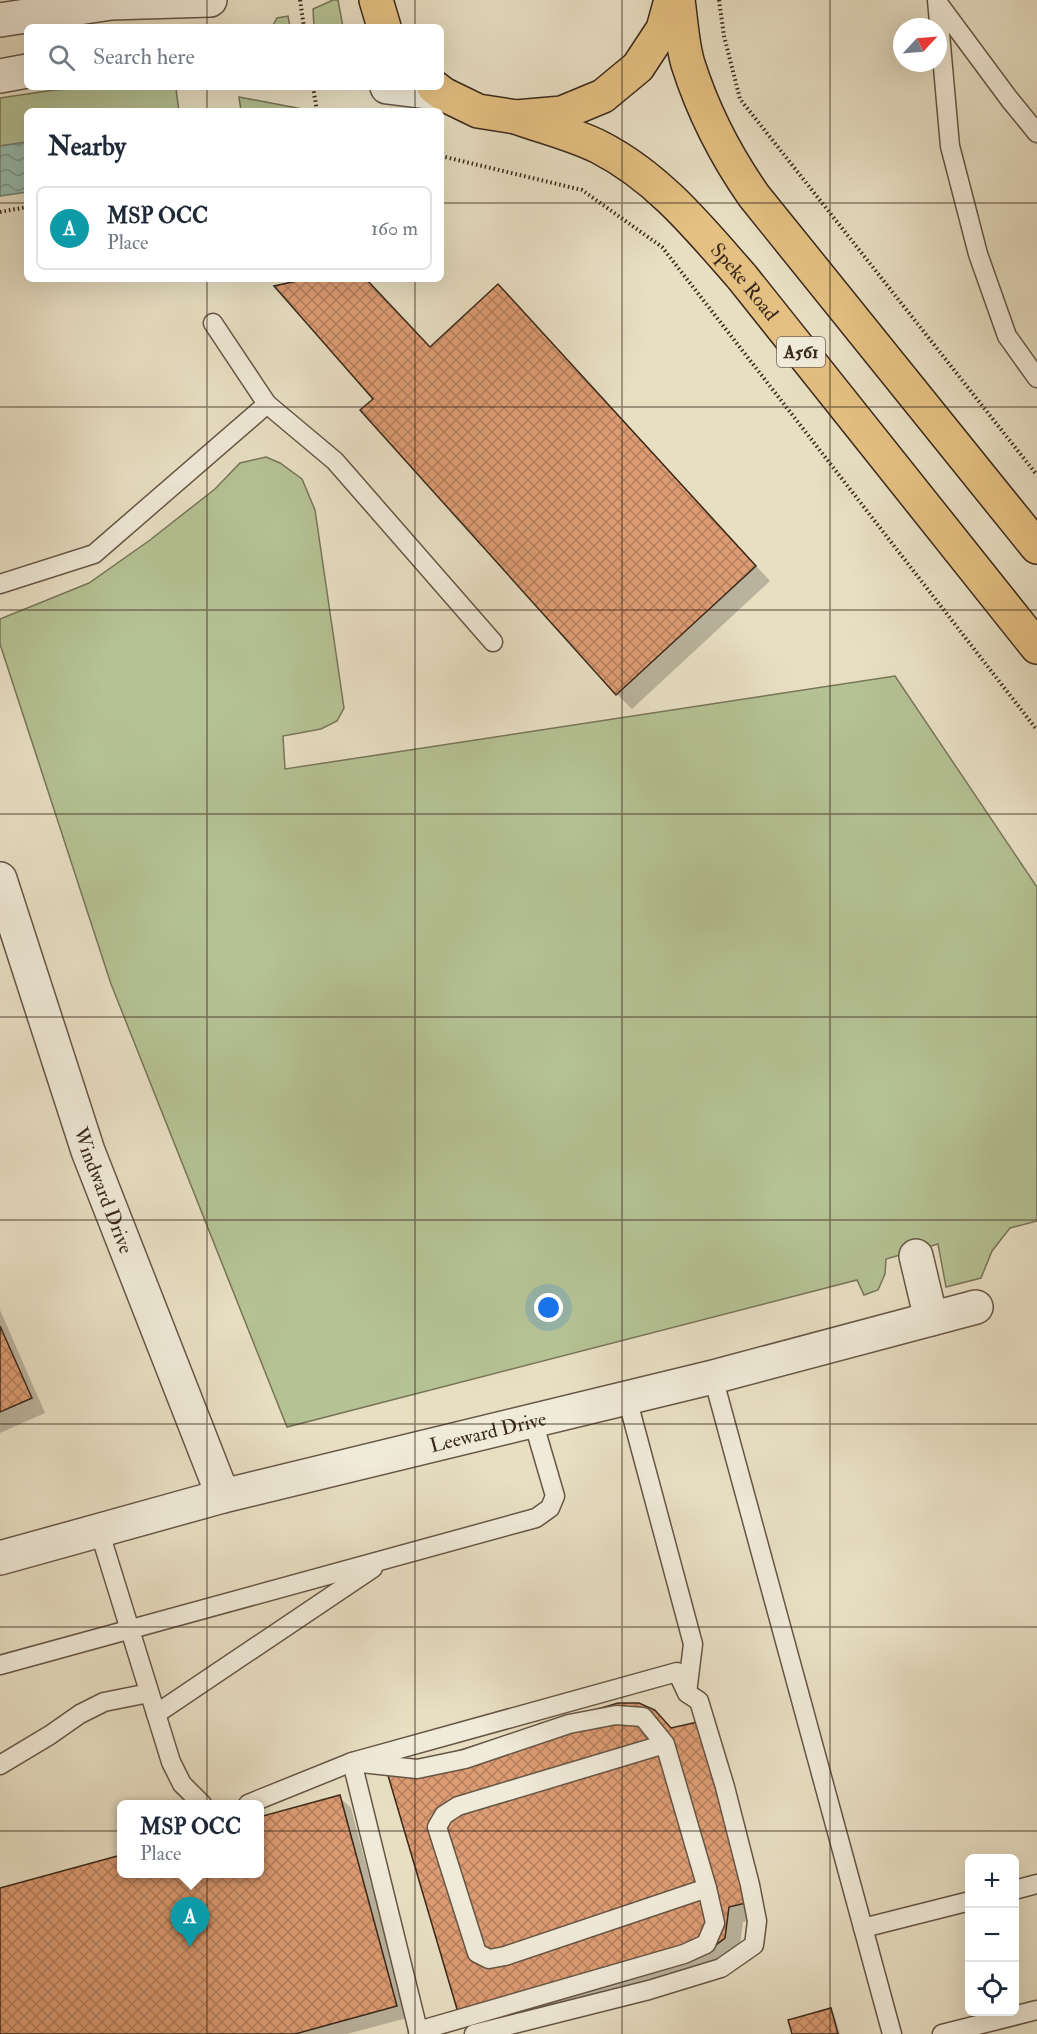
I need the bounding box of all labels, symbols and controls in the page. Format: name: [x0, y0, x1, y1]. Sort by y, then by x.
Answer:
north arrow: [893, 18, 947, 72]
search box: [24, 24, 444, 90]
icon: search: [45, 41, 78, 74]
text: Search here: [93, 43, 195, 71]
text: Nearby: [48, 131, 126, 163]
text: MSP OCC: [107, 202, 208, 230]
text: A: [63, 216, 76, 241]
text: 160 m: [371, 216, 418, 241]
text: Place: [107, 230, 148, 255]
street label: Speke Road: [705, 238, 784, 326]
road number: A561: [777, 337, 825, 367]
street label: Windward Drive: [68, 1123, 139, 1257]
your location: [534, 1293, 563, 1322]
street label: Leeward Drive: [427, 1406, 549, 1458]
popup: [117, 1800, 264, 1878]
text: MSP OCC: [140, 1813, 241, 1841]
text: Place: [140, 1841, 181, 1866]
map controls: [965, 1854, 1019, 2016]
button: +: [965, 1854, 1019, 1908]
pin: A: [170, 1898, 210, 1947]
button: −: [965, 1908, 1019, 1962]
button: locate: [965, 1962, 1019, 2016]

